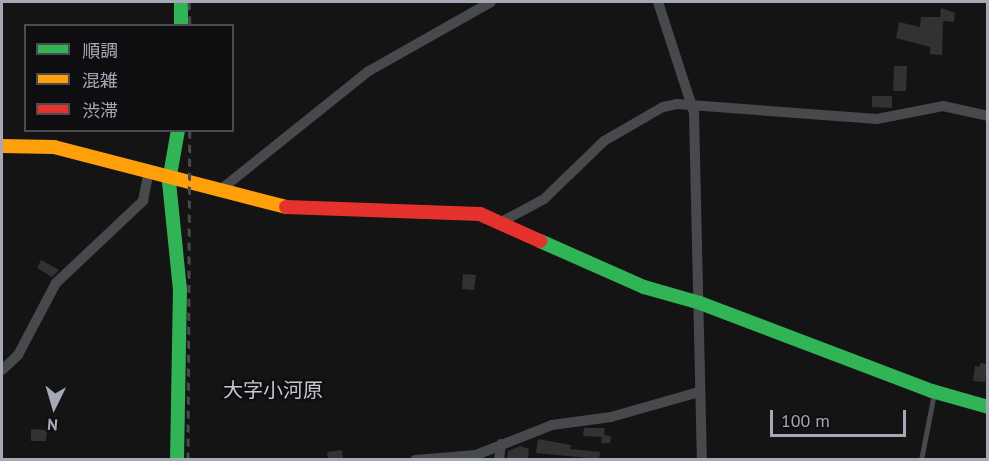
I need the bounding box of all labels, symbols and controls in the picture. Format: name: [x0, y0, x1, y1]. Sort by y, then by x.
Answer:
legend: [24, 24, 234, 132]
text: 順調: [82, 39, 118, 62]
text: 混雑: [82, 69, 118, 92]
text: 渋滞: [82, 99, 118, 122]
north arrow: [24, 377, 84, 437]
district label: 大字小河原: [223, 378, 323, 402]
scale bar: [773, 398, 910, 436]
text: 100 m: [781, 409, 830, 432]
text: N: [46, 415, 59, 435]

